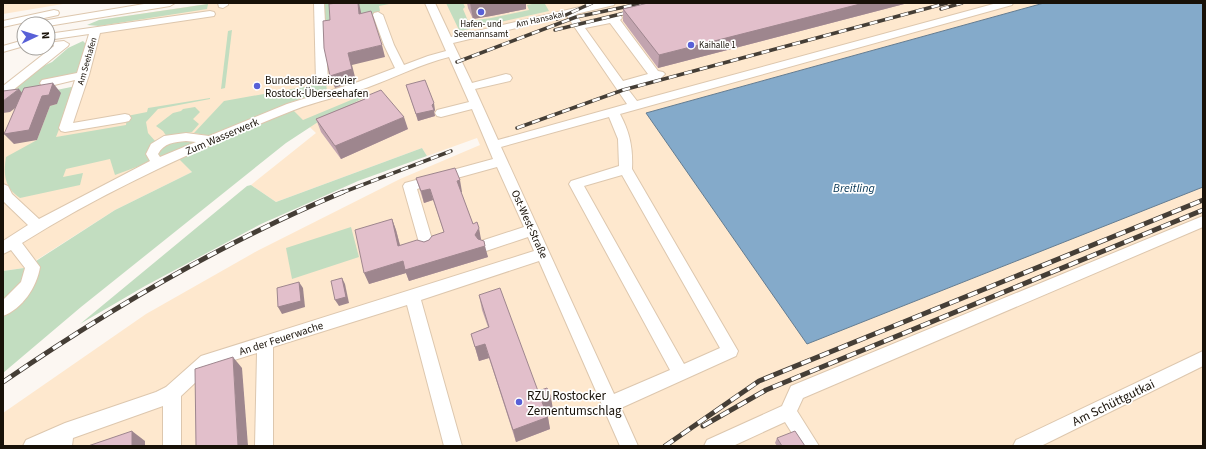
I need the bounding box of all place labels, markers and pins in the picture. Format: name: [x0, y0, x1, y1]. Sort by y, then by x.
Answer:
marker: Hafen- und Seemannsamt: [476, 7, 486, 17]
place label: Hafen- und Seemannsamt: [454, 18, 508, 41]
place label: Kaihalle 1: [699, 39, 736, 52]
marker: Kaihalle 1: [686, 40, 696, 50]
place label: Bundespolizeirevier Rostock-Überseehafen: [265, 73, 368, 101]
marker: Bundespolizeirevier Rostock-Überseehafen: [252, 81, 262, 91]
place label: RZU Rostocker Zementumschlag: [527, 387, 622, 420]
marker: RZU Rostocker Zementumschlag: [514, 397, 524, 407]

